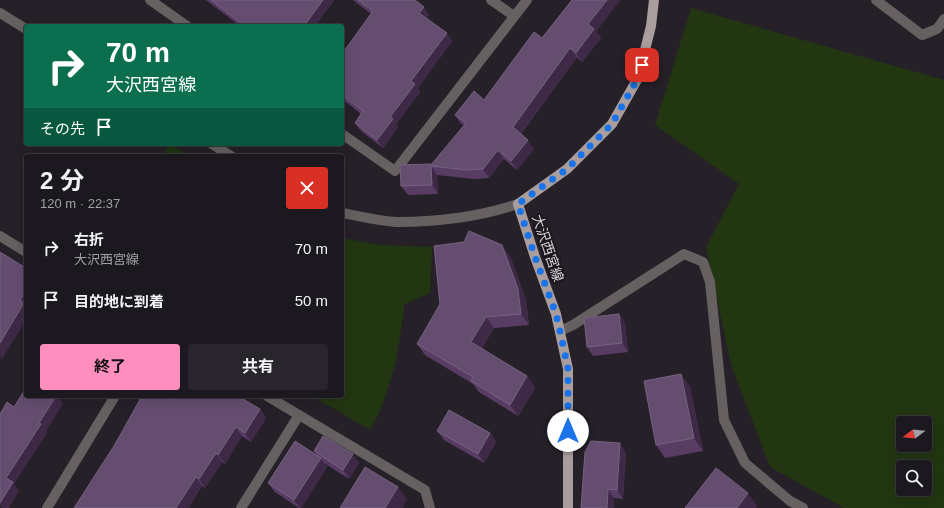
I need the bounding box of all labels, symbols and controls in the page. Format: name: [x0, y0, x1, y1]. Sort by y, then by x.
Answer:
text: 70 m: [106, 37, 170, 68]
icon: right: [40, 40, 92, 92]
pin: [625, 48, 659, 82]
icon: arrive: [631, 54, 653, 76]
text: 大沢西宮線: [106, 75, 196, 95]
icon: arrive: [93, 116, 115, 138]
text: その先: [40, 120, 85, 137]
text: 2 分: [40, 167, 84, 194]
button: close: [286, 167, 328, 209]
text: 120 m · 22:37: [40, 196, 120, 211]
street label: 大沢西宮線: [529, 212, 567, 284]
text: 右折: [74, 231, 104, 248]
icon: right: [40, 237, 62, 259]
text: 70 m: [295, 240, 328, 257]
text: 大沢西宮線: [74, 252, 139, 267]
icon: arrive: [40, 289, 62, 311]
text: 50 m: [295, 292, 328, 309]
text: 目的地に到着: [74, 293, 164, 310]
button: 終了: [40, 344, 180, 390]
button: 共有: [188, 344, 328, 390]
position arrow: [547, 410, 589, 452]
north arrow: [896, 416, 932, 452]
map controls: [896, 416, 932, 496]
button: search: [896, 460, 932, 496]

